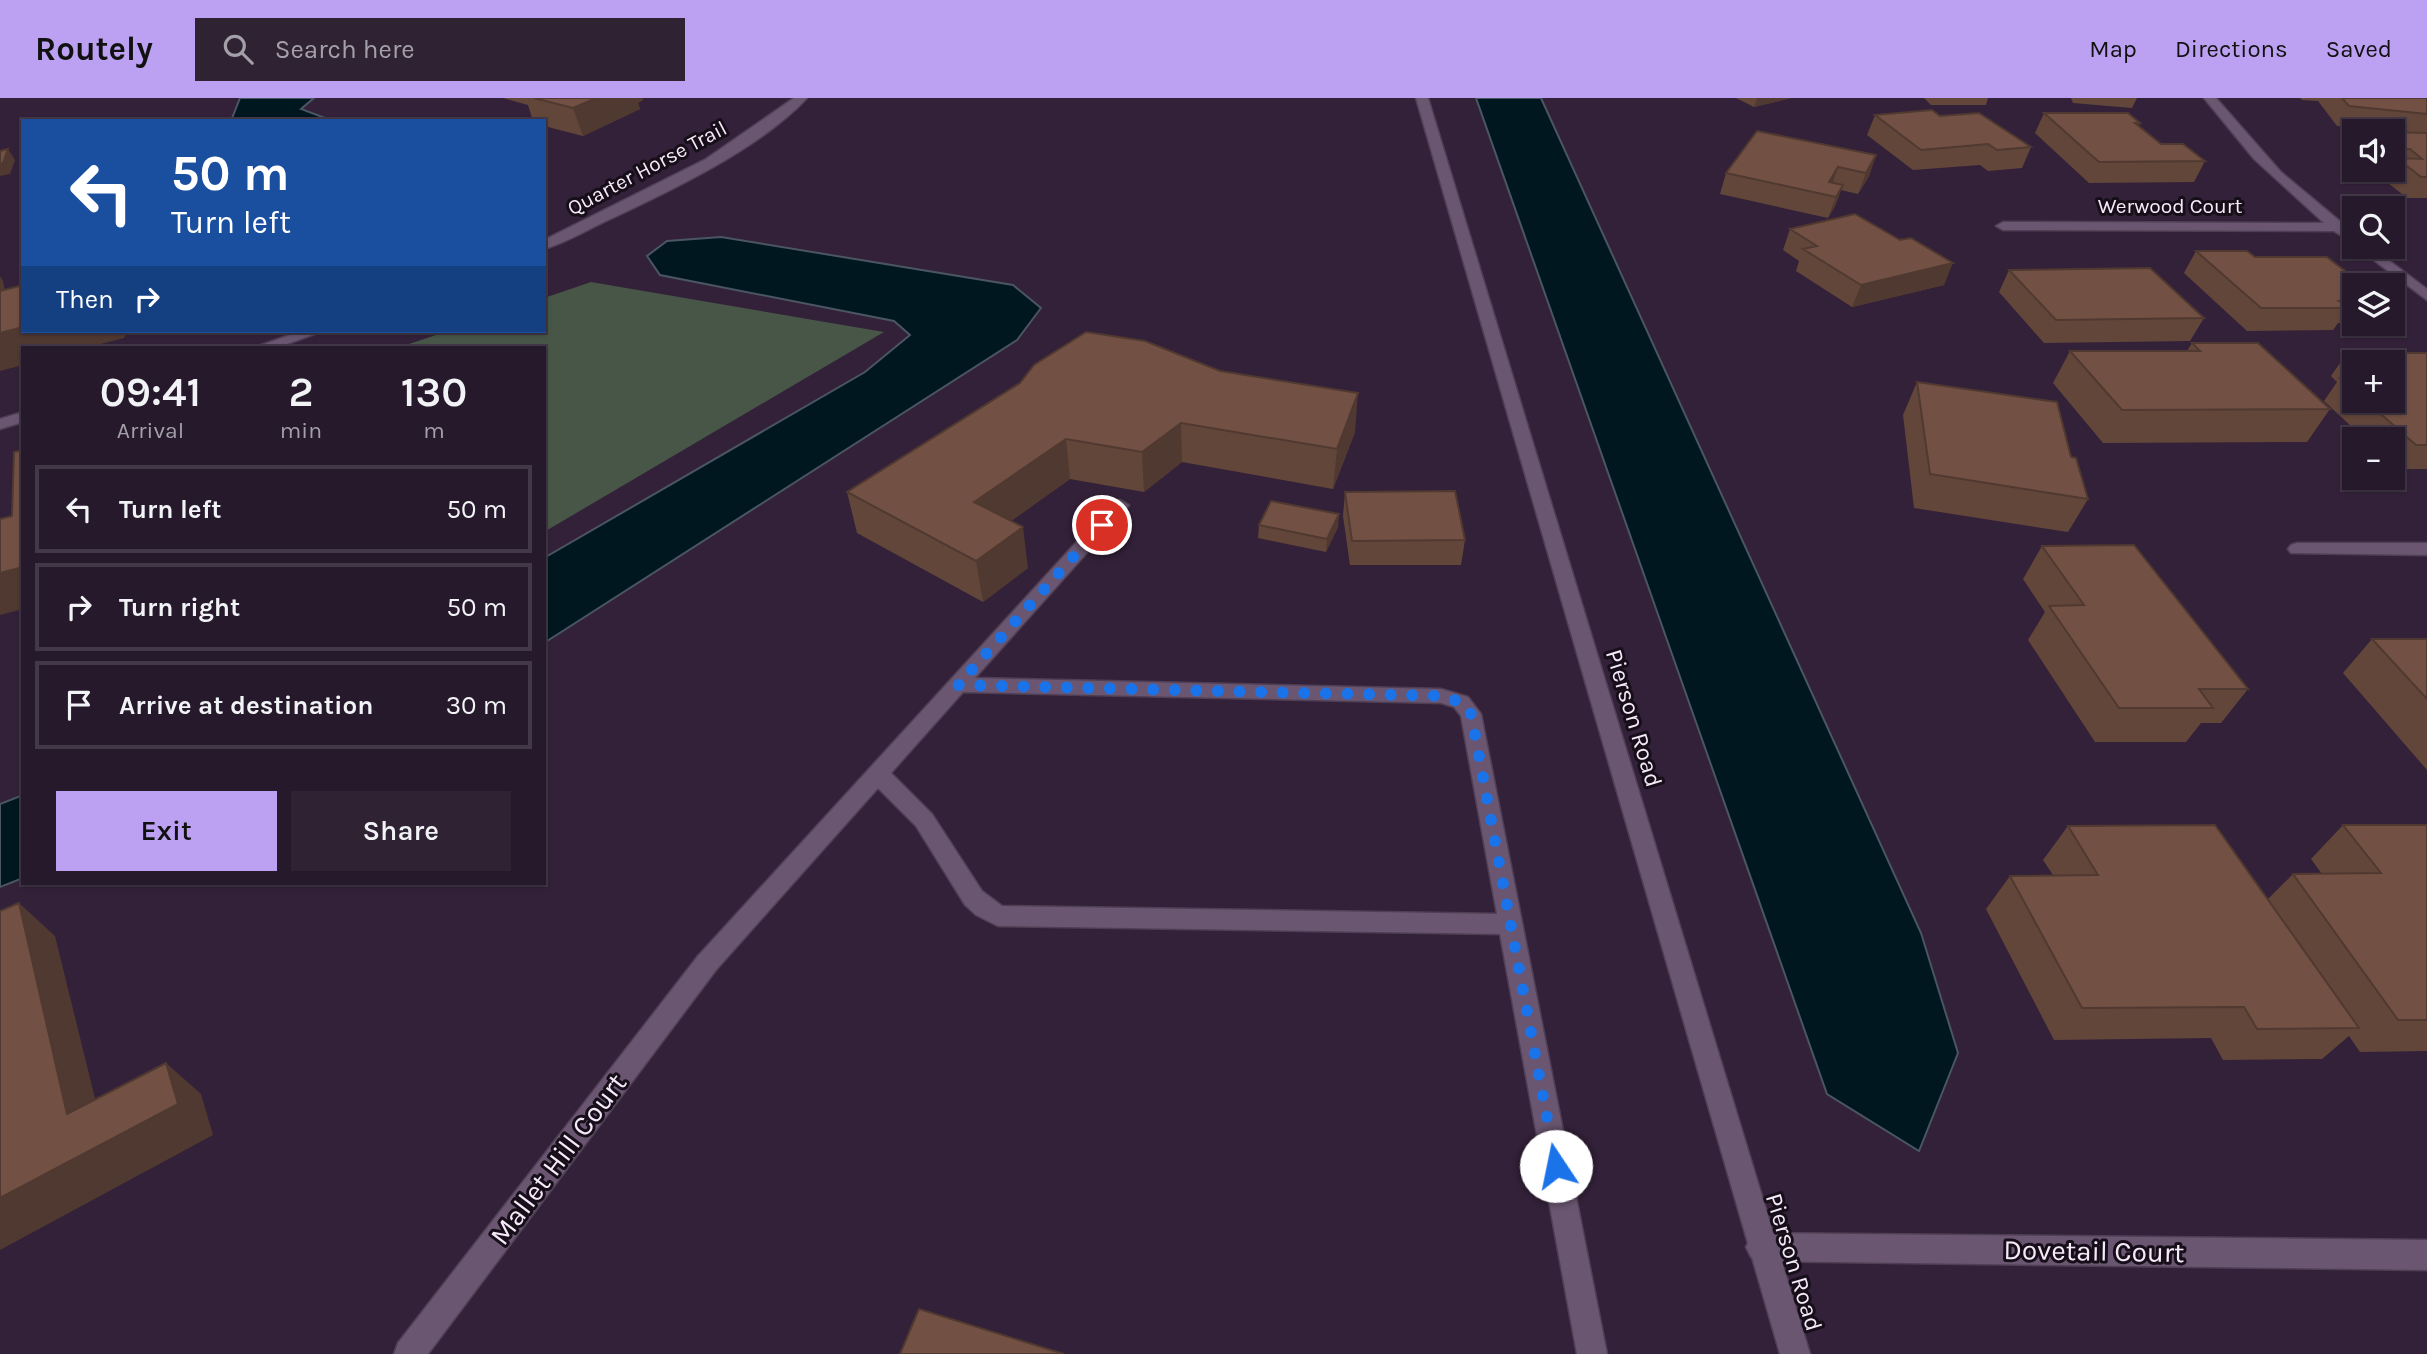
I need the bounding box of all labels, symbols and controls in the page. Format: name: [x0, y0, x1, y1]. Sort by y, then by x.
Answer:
search box: [195, 18, 685, 81]
text: Routely: [35, 30, 153, 68]
icon: search: [219, 30, 257, 68]
text: Search here: [275, 34, 415, 65]
text: Map: [2089, 35, 2137, 63]
text: Directions: [2175, 35, 2288, 63]
text: Saved: [2326, 35, 2392, 63]
street label: Quarter Horse Trail: [563, 116, 731, 220]
map controls: [2342, 119, 2405, 490]
button: sound: [2342, 119, 2405, 182]
text: 50 m: [171, 145, 289, 202]
icon: left: [56, 147, 147, 238]
street label: Werwood Court: [2098, 194, 2242, 218]
button: search: [2342, 196, 2405, 259]
text: Turn left: [171, 204, 291, 241]
button: layers: [2342, 273, 2405, 336]
icon: right: [128, 280, 166, 318]
text: Then: [56, 284, 114, 315]
button: +: [2342, 350, 2405, 413]
text: 09:41: [100, 367, 201, 417]
text: 2: [288, 367, 314, 417]
text: 130: [401, 367, 467, 417]
text: Arrival: [117, 417, 184, 444]
text: min: [280, 417, 322, 444]
text: m: [423, 417, 445, 444]
button: −: [2342, 427, 2405, 490]
icon: left: [60, 490, 98, 528]
text: Turn left: [119, 494, 221, 525]
text: 50 m: [446, 494, 507, 525]
pin: [1072, 495, 1132, 555]
icon: arrive: [1083, 506, 1121, 544]
icon: right: [60, 588, 98, 626]
text: Turn right: [119, 592, 240, 623]
text: 50 m: [446, 592, 507, 623]
street label: Pierson Road: [1600, 646, 1668, 790]
icon: arrive: [60, 686, 98, 724]
text: Arrive at destination: [119, 690, 373, 721]
text: 30 m: [446, 690, 507, 721]
button: Exit: [56, 791, 277, 871]
button: Share: [291, 791, 511, 871]
street label: Mallet Hill Court: [483, 1067, 633, 1251]
position arrow: [1519, 1129, 1593, 1203]
street label: Pierson Road: [1760, 1190, 1828, 1334]
street label: Dovetail Court: [2003, 1233, 2185, 1269]

